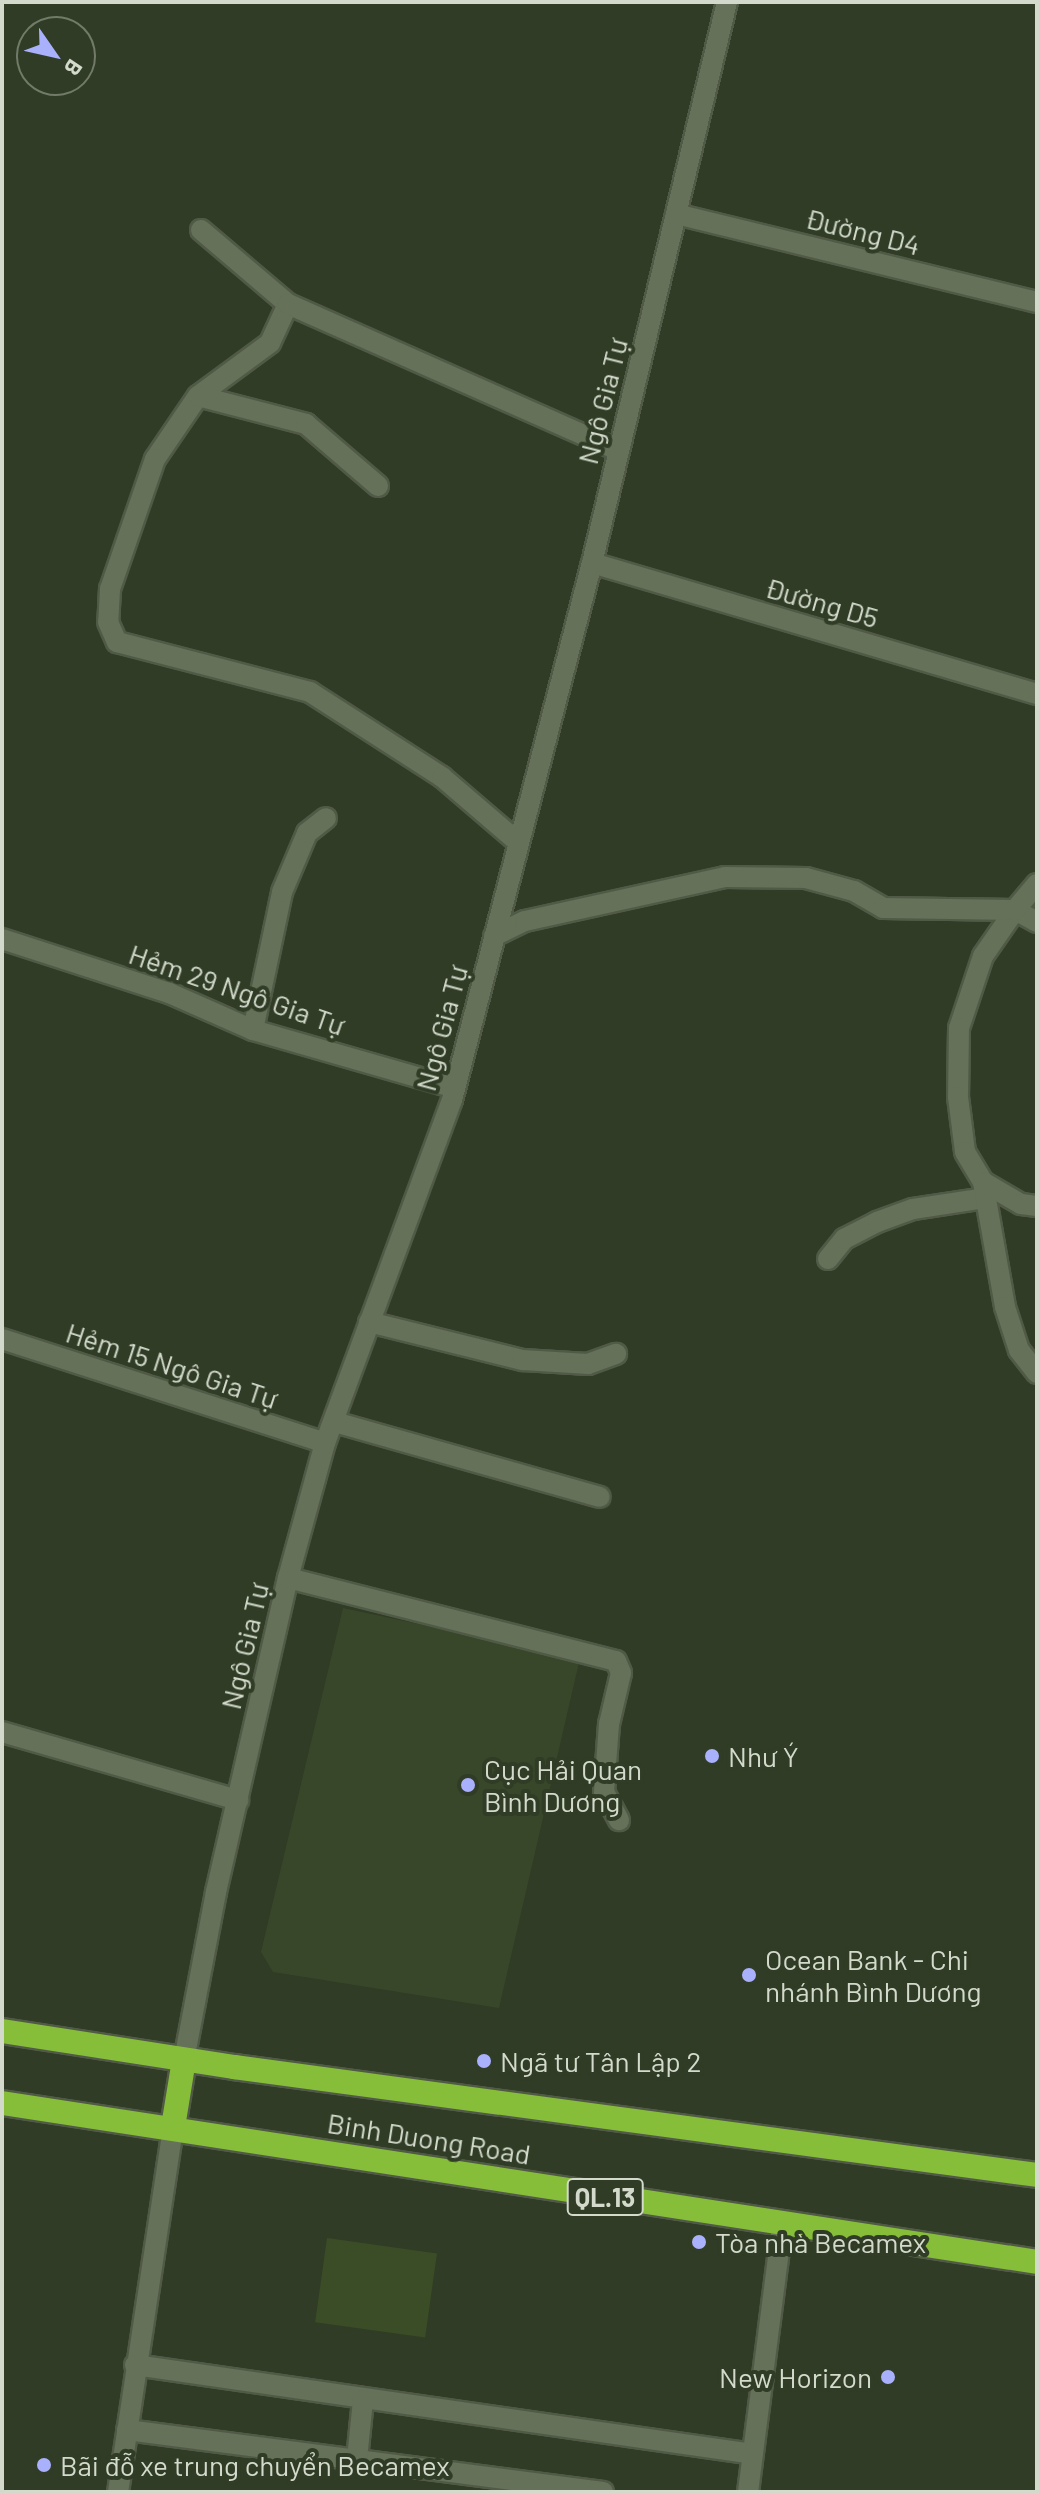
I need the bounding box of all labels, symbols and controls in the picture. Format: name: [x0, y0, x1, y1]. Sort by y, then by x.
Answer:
north arrow: [16, 16, 96, 96]
text: B: [60, 55, 89, 81]
street label: Đường D4: [802, 201, 924, 261]
street label: Ngô Gia Tự: [570, 335, 634, 467]
street label: Đường D5: [762, 570, 882, 634]
street label: Hẻm 29 Ngô Gia Tự: [125, 936, 349, 1042]
street label: Ngô Gia Tự: [408, 962, 474, 1094]
street label: Hẻm 15 Ngô Gia Tự: [62, 1315, 282, 1415]
street label: Ngô Gia Tự: [213, 1580, 275, 1712]
place label: Như Ý: [728, 1739, 799, 1773]
marker: Như Ý: [703, 1747, 721, 1765]
place label: Cục Hải Quan Bình Dương: [484, 1752, 642, 1818]
marker: Cục Hải Quan Bình Dương: [459, 1776, 477, 1794]
place label: Ocean Bank - Chi nhánh Bình Dương: [765, 1942, 982, 2008]
marker: Ocean Bank - Chi nhánh Bình Dương: [740, 1966, 758, 1984]
place label: Ngã tư Tân Lập 2: [500, 2044, 701, 2078]
marker: Ngã tư Tân Lập 2: [475, 2052, 493, 2070]
street label: Binh Duong Road: [325, 2105, 533, 2171]
road number: QL.13: [565, 2175, 645, 2219]
place label: Tòa nhà Becamex: [715, 2225, 926, 2259]
marker: Tòa nhà Becamex: [690, 2233, 708, 2251]
place label: New Horizon: [719, 2360, 872, 2394]
marker: New Horizon: [879, 2368, 897, 2386]
place label: Bãi đỗ xe trung chuyển Becamex: [60, 2448, 450, 2482]
marker: Bãi đỗ xe trung chuyển Becamex: [35, 2456, 53, 2474]

